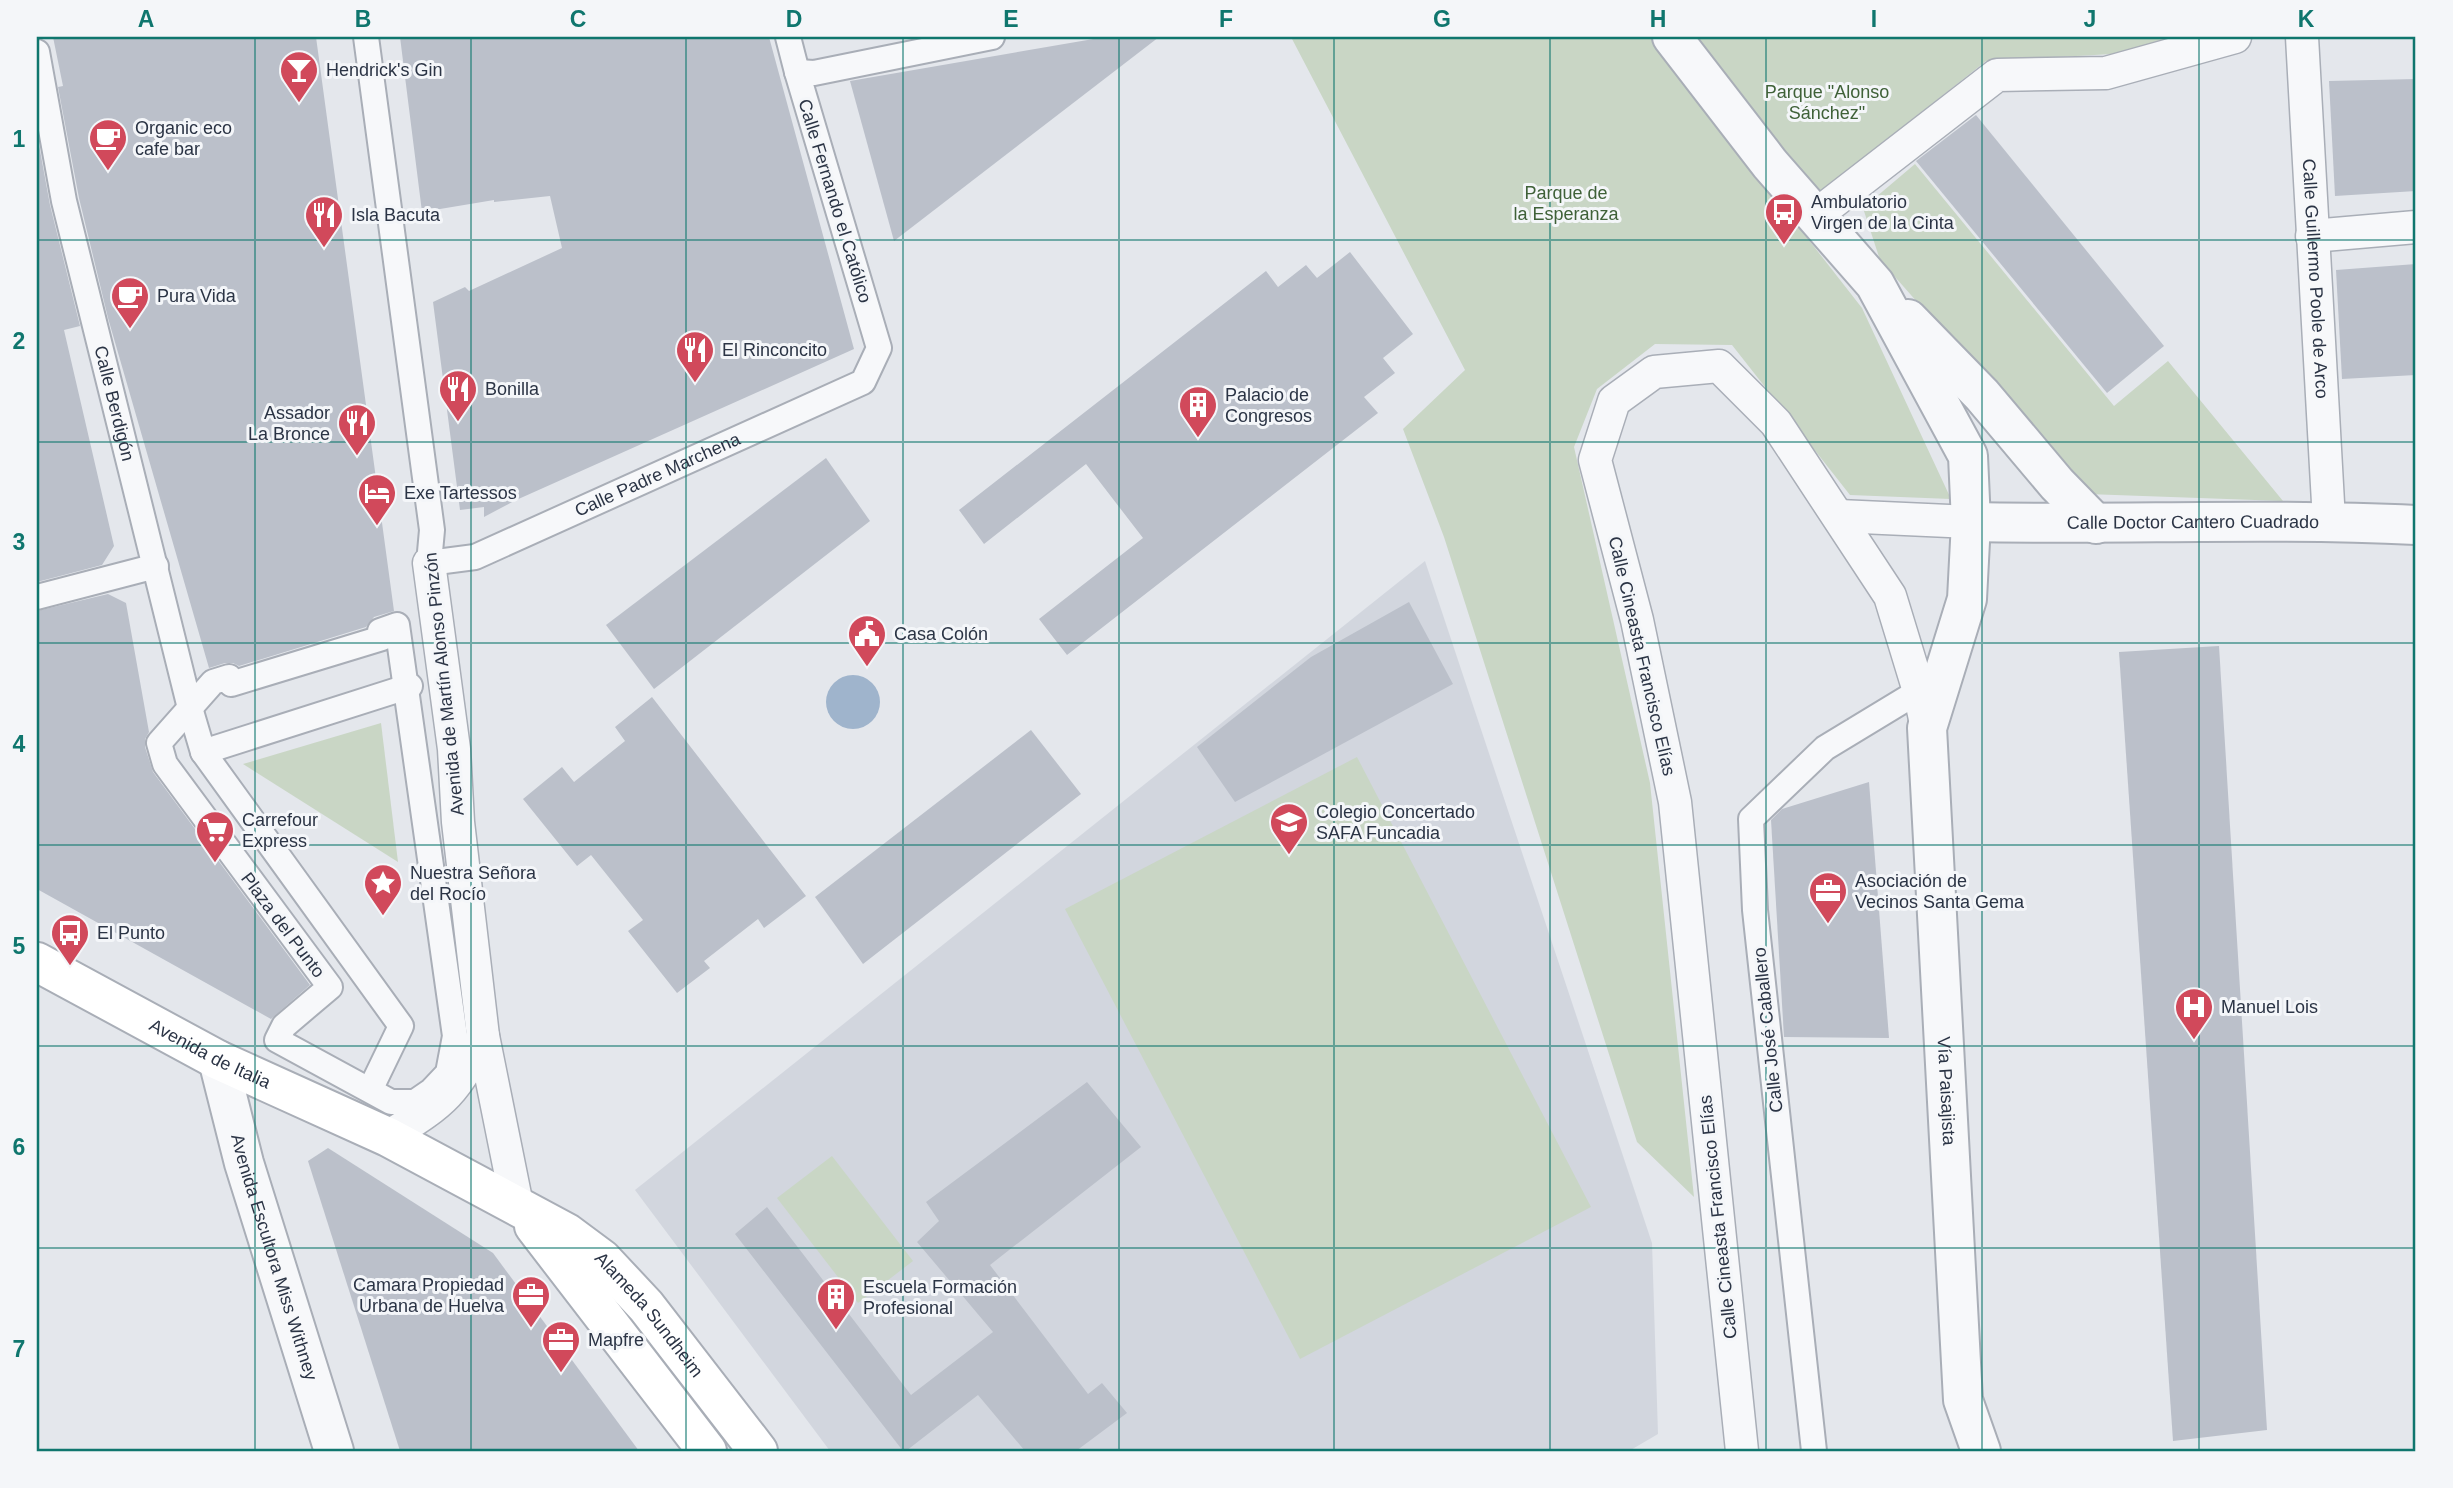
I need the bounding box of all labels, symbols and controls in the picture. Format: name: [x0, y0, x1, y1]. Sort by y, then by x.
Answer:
text: A: [138, 6, 154, 32]
text: B: [355, 6, 371, 32]
text: C: [570, 6, 586, 32]
text: D: [786, 6, 802, 32]
text: E: [1003, 6, 1019, 32]
text: F: [1219, 6, 1233, 32]
text: G: [1433, 6, 1451, 32]
text: H: [1650, 6, 1666, 32]
text: I: [1871, 6, 1877, 32]
text: J: [2084, 6, 2096, 32]
text: K: [2298, 6, 2315, 32]
bar icon: Hendrick's Gin: [278, 49, 320, 104]
place label: Hendrick's Gin: [326, 60, 442, 80]
park label: Parque "Alonso Sánchez": [1765, 82, 1889, 123]
street label: Calle Fernando el Católico: [794, 97, 876, 305]
cafe icon: Organic eco cafe bar: [87, 117, 129, 172]
place label: Organic eco cafe bar: [135, 118, 232, 159]
text: 1: [13, 126, 26, 152]
street label: Calle Guillermo Poole de Arco: [2299, 158, 2332, 399]
park label: Parque de la Esperanza: [1513, 183, 1620, 224]
bus stop icon: Ambulatorio Virgen de la Cinta: [1763, 191, 1805, 246]
place label: Ambulatorio Virgen de la Cinta: [1811, 192, 1955, 233]
restaurant icon: Isla Bacuta: [303, 194, 345, 249]
place label: Isla Bacuta: [351, 205, 441, 225]
cafe icon: Pura Vida: [109, 275, 151, 330]
place label: Pura Vida: [157, 286, 237, 306]
text: 2: [13, 328, 25, 354]
restaurant icon: El Rinconcito: [674, 329, 716, 384]
place label: El Rinconcito: [722, 340, 827, 360]
street label: Calle Berdigón: [90, 344, 138, 463]
restaurant icon: Bonilla: [437, 368, 479, 423]
place label: Bonilla: [485, 379, 540, 399]
building icon: Palacio de Congresos: [1177, 384, 1219, 439]
place label: Palacio de Congresos: [1225, 385, 1312, 426]
restaurant icon: Assador La Bronce: [336, 402, 378, 457]
place label: Assador La Bronce: [248, 403, 330, 444]
street label: Calle Padre Marchena: [572, 428, 744, 521]
hotel icon: Exe Tartessos: [356, 472, 398, 527]
place label: Exe Tartessos: [404, 483, 517, 503]
street label: Calle Doctor Cantero Cuadrado: [2067, 512, 2319, 533]
text: 3: [13, 529, 25, 555]
street label: Calle Cineasta Francisco Elías: [1605, 534, 1679, 778]
street label: Avenida de Martín Alonso Pinzón: [420, 551, 468, 817]
public building icon: Casa Colón: [846, 613, 888, 668]
place label: Casa Colón: [894, 624, 988, 644]
text: 4: [13, 731, 26, 757]
school or university icon: Colegio Concertado SAFA Funcadia: [1268, 801, 1310, 856]
place label: Colegio Concertado SAFA Funcadia: [1316, 802, 1475, 843]
supermarket icon: Carrefour Express: [194, 809, 236, 864]
place label: Carrefour Express: [242, 810, 318, 851]
place icon: Nuestra Señora del Rocío: [362, 862, 404, 917]
place label: Nuestra Señora del Rocío: [410, 863, 537, 904]
street label: Plaza del Punto: [237, 869, 329, 981]
office icon: Asociación de Vecinos Santa Gema: [1807, 870, 1849, 925]
place label: Asociación de Vecinos Santa Gema: [1855, 871, 2025, 912]
bus stop icon: El Punto: [49, 912, 91, 967]
place label: El Punto: [97, 923, 165, 943]
text: 5: [13, 933, 26, 959]
street label: Calle José Caballero: [1749, 946, 1787, 1114]
hospital icon: Manuel Lois: [2173, 986, 2215, 1041]
place label: Manuel Lois: [2221, 997, 2318, 1017]
street label: Avenida de Italia: [146, 1015, 275, 1093]
street label: Vía Paisajista: [1934, 1036, 1959, 1147]
street label: Calle Cineasta Francisco Elías: [1695, 1094, 1741, 1340]
street label: Avenida Escultora Miss Withney: [227, 1132, 321, 1383]
text: 6: [13, 1134, 25, 1160]
street label: Alameda Sundheim: [591, 1248, 707, 1381]
office icon: Camara Propiedad Urbana de Huelva: [510, 1274, 552, 1329]
place label: Camara Propiedad Urbana de Huelva: [353, 1275, 505, 1316]
building icon: Escuela Formación Profesional: [815, 1276, 857, 1331]
place label: Escuela Formación Profesional: [863, 1277, 1017, 1318]
office icon: Mapfre: [540, 1319, 582, 1374]
place label: Mapfre: [588, 1330, 644, 1350]
text: 7: [13, 1336, 25, 1362]

